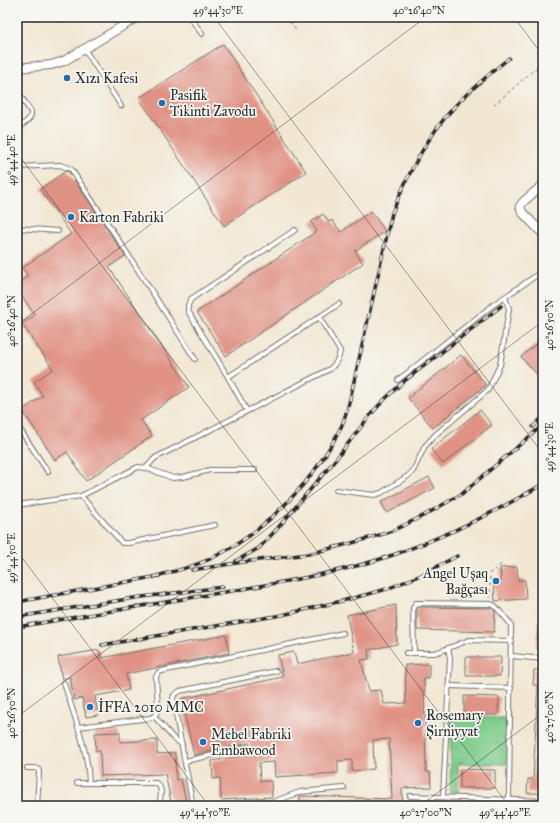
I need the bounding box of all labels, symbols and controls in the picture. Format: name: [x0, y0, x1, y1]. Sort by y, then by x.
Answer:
text: 49°44'30"E: [193, 5, 243, 17]
text: 40°26'40"N: [393, 5, 446, 17]
place label: Xızı Kafesi: [75, 70, 138, 87]
marker: Xızı Kafesi: [62, 73, 72, 83]
place label: Pasifik Tikinti Zavodu: [170, 87, 256, 120]
marker: Pasifik Tikinti Zavodu: [157, 98, 167, 108]
text: 49°44'40"E: [6, 134, 18, 186]
place label: Karton Fabriki: [79, 209, 164, 226]
marker: Karton Fabriki: [66, 212, 76, 222]
text: 40°26'40"N: [6, 294, 18, 347]
text: 40°26'50"N: [544, 299, 556, 351]
text: 49°44'30"E: [544, 422, 556, 472]
text: 49°44'50"E: [6, 533, 18, 583]
place label: Angel Uşaq Bağçası: [422, 565, 488, 598]
marker: Angel Uşaq Bağçası: [491, 576, 501, 586]
text: 40°26'50"N: [6, 687, 18, 739]
text: 40°27'00"N: [544, 690, 556, 743]
place label: İFFA 2010 MMC: [98, 698, 204, 716]
marker: İFFA 2010 MMC: [85, 702, 95, 712]
place label: Rosemary Şirniyyat: [426, 707, 484, 740]
marker: Rosemary Şirniyyat: [413, 718, 423, 728]
place label: Mebel Fabriki Embawood: [211, 726, 292, 759]
marker: Mebel Fabriki Embawood: [198, 737, 208, 747]
text: 49°44'50"E: [180, 807, 230, 819]
text: 40°27'00"N: [400, 807, 453, 819]
text: 49°44'40"E: [479, 807, 531, 819]

